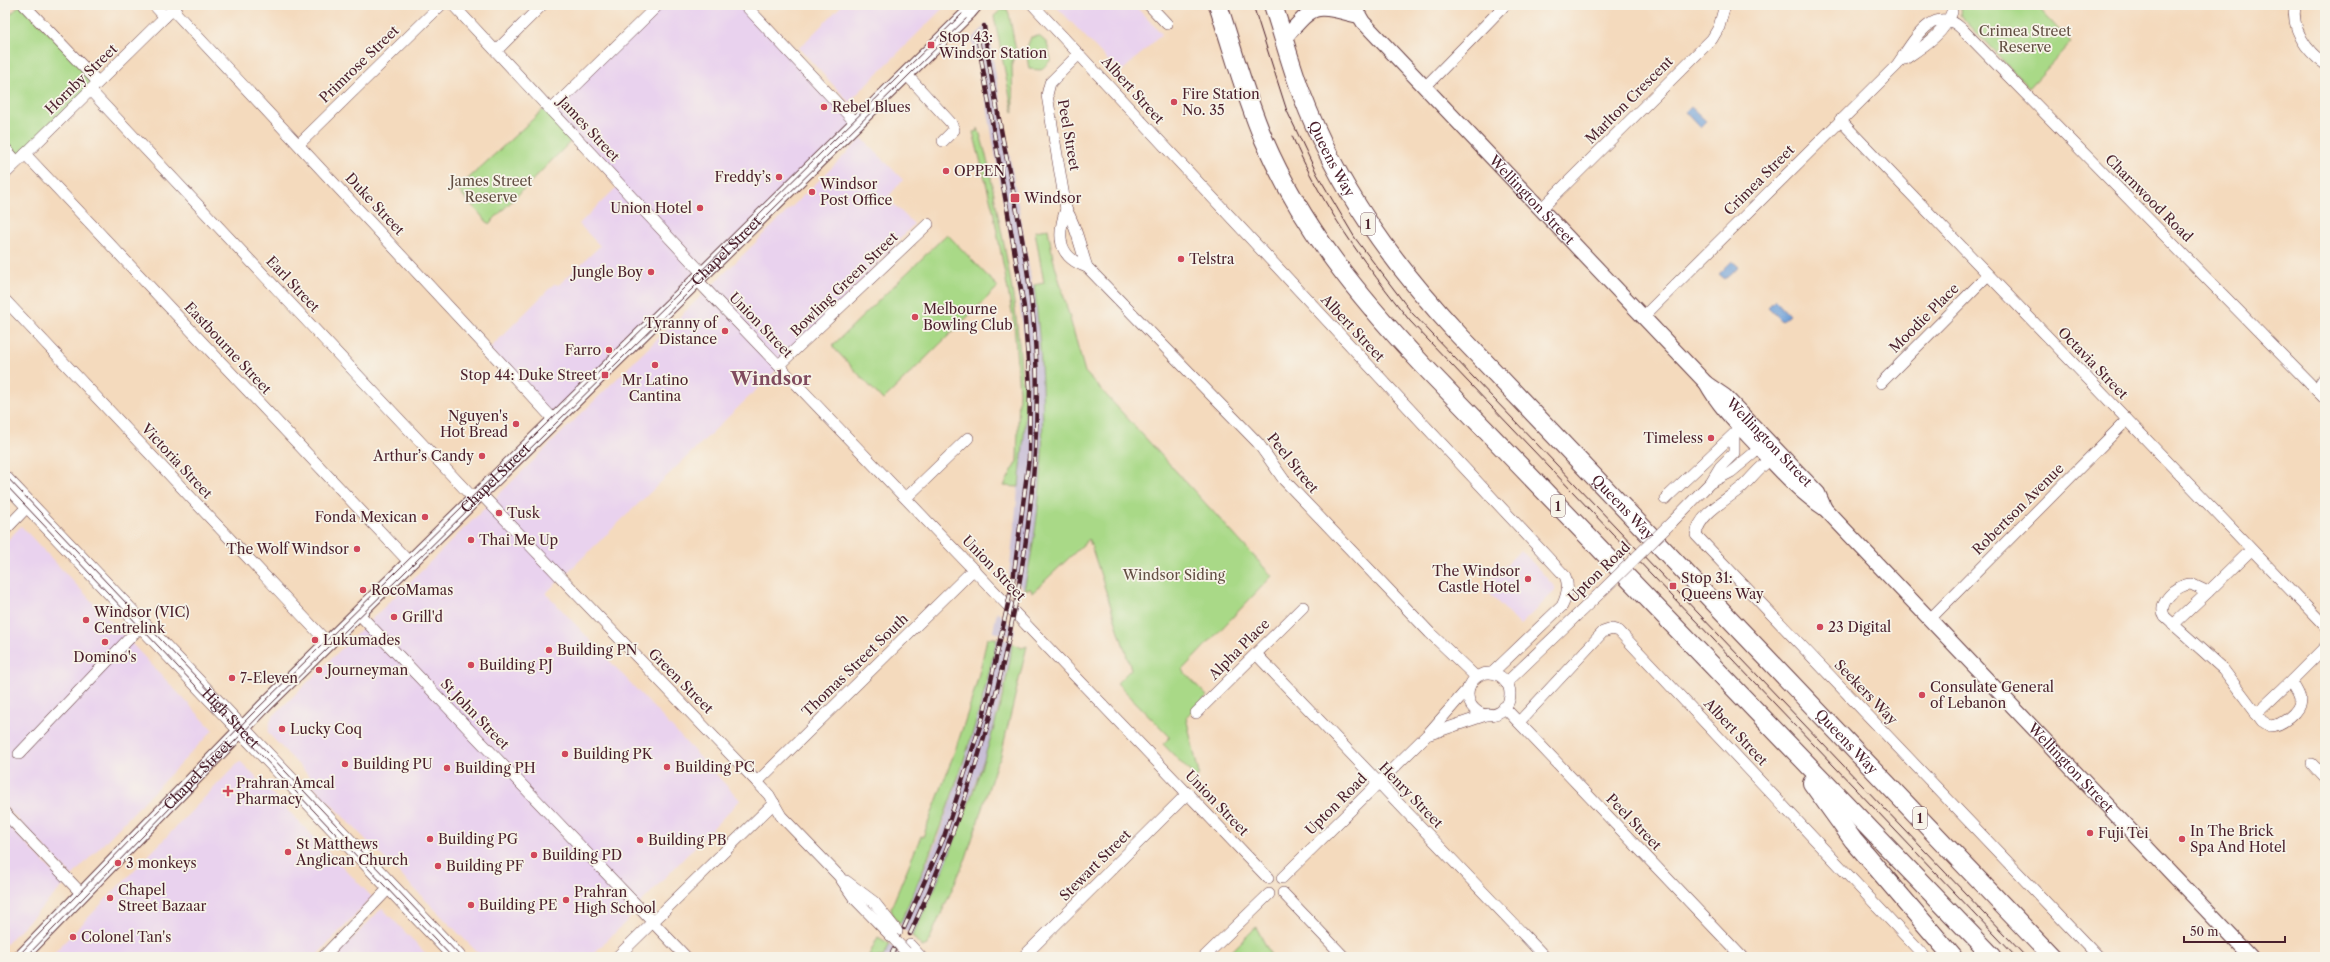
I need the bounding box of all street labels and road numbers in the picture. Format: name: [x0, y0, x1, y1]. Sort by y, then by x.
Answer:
street label: Primrose Street: [315, 21, 403, 107]
street label: Hornby Street: [41, 40, 121, 118]
street label: Albert Street: [1097, 52, 1168, 128]
street label: Marlton Crescent: [1581, 52, 1677, 148]
street label: James Street: [553, 91, 624, 165]
street label: Peel Street: [1054, 98, 1084, 172]
street label: Queens Way: [1305, 118, 1359, 200]
street label: Crimea Street: [1720, 141, 1798, 219]
street label: Charnwood Road: [2101, 150, 2197, 246]
street label: Wellington Street: [1485, 151, 1579, 248]
street label: Duke Street: [342, 169, 408, 239]
street label: Chapel Street: [687, 213, 765, 289]
road number: 1: [1361, 213, 1375, 235]
street label: Bowling Green Street: [786, 228, 902, 340]
street label: Earl Street: [262, 252, 324, 316]
street label: Moodie Place: [1885, 279, 1963, 357]
street label: Union Street: [725, 288, 797, 362]
street label: Albert Street: [1317, 290, 1389, 365]
street label: Eastbourne Street: [181, 298, 275, 398]
street label: Octavia Street: [2054, 323, 2132, 403]
street label: Wellington Street: [1722, 393, 1816, 491]
street label: Victoria Street: [137, 419, 216, 502]
street label: Peel Street: [1263, 429, 1323, 497]
street label: Chapel Street: [457, 440, 534, 517]
street label: Robertson Avenue: [1968, 459, 2068, 559]
street label: Queens Way: [1588, 471, 1658, 543]
road number: 1: [1551, 495, 1565, 517]
street label: Union Street: [958, 531, 1030, 605]
street label: Upton Road: [1564, 537, 1634, 606]
street label: Thomas Street South: [798, 609, 912, 720]
street label: Alpha Place: [1204, 615, 1273, 684]
street label: Green Street: [645, 645, 717, 717]
street label: Seekers Way: [1831, 656, 1902, 728]
street label: St John Street: [437, 675, 513, 753]
street label: High Street: [198, 684, 263, 752]
street label: Albert Street: [1700, 694, 1772, 769]
street label: Queens Way: [1812, 705, 1882, 778]
street label: Wellington Street: [2024, 718, 2118, 816]
street label: Chapel Street: [160, 736, 236, 814]
street label: Henry Street: [1375, 758, 1447, 832]
street label: Union Street: [1181, 766, 1253, 840]
street label: Upton Road: [1301, 769, 1371, 839]
street label: Peel Street: [1602, 790, 1666, 854]
road number: 1: [1913, 807, 1927, 829]
street label: Stewart Street: [1055, 825, 1135, 905]

